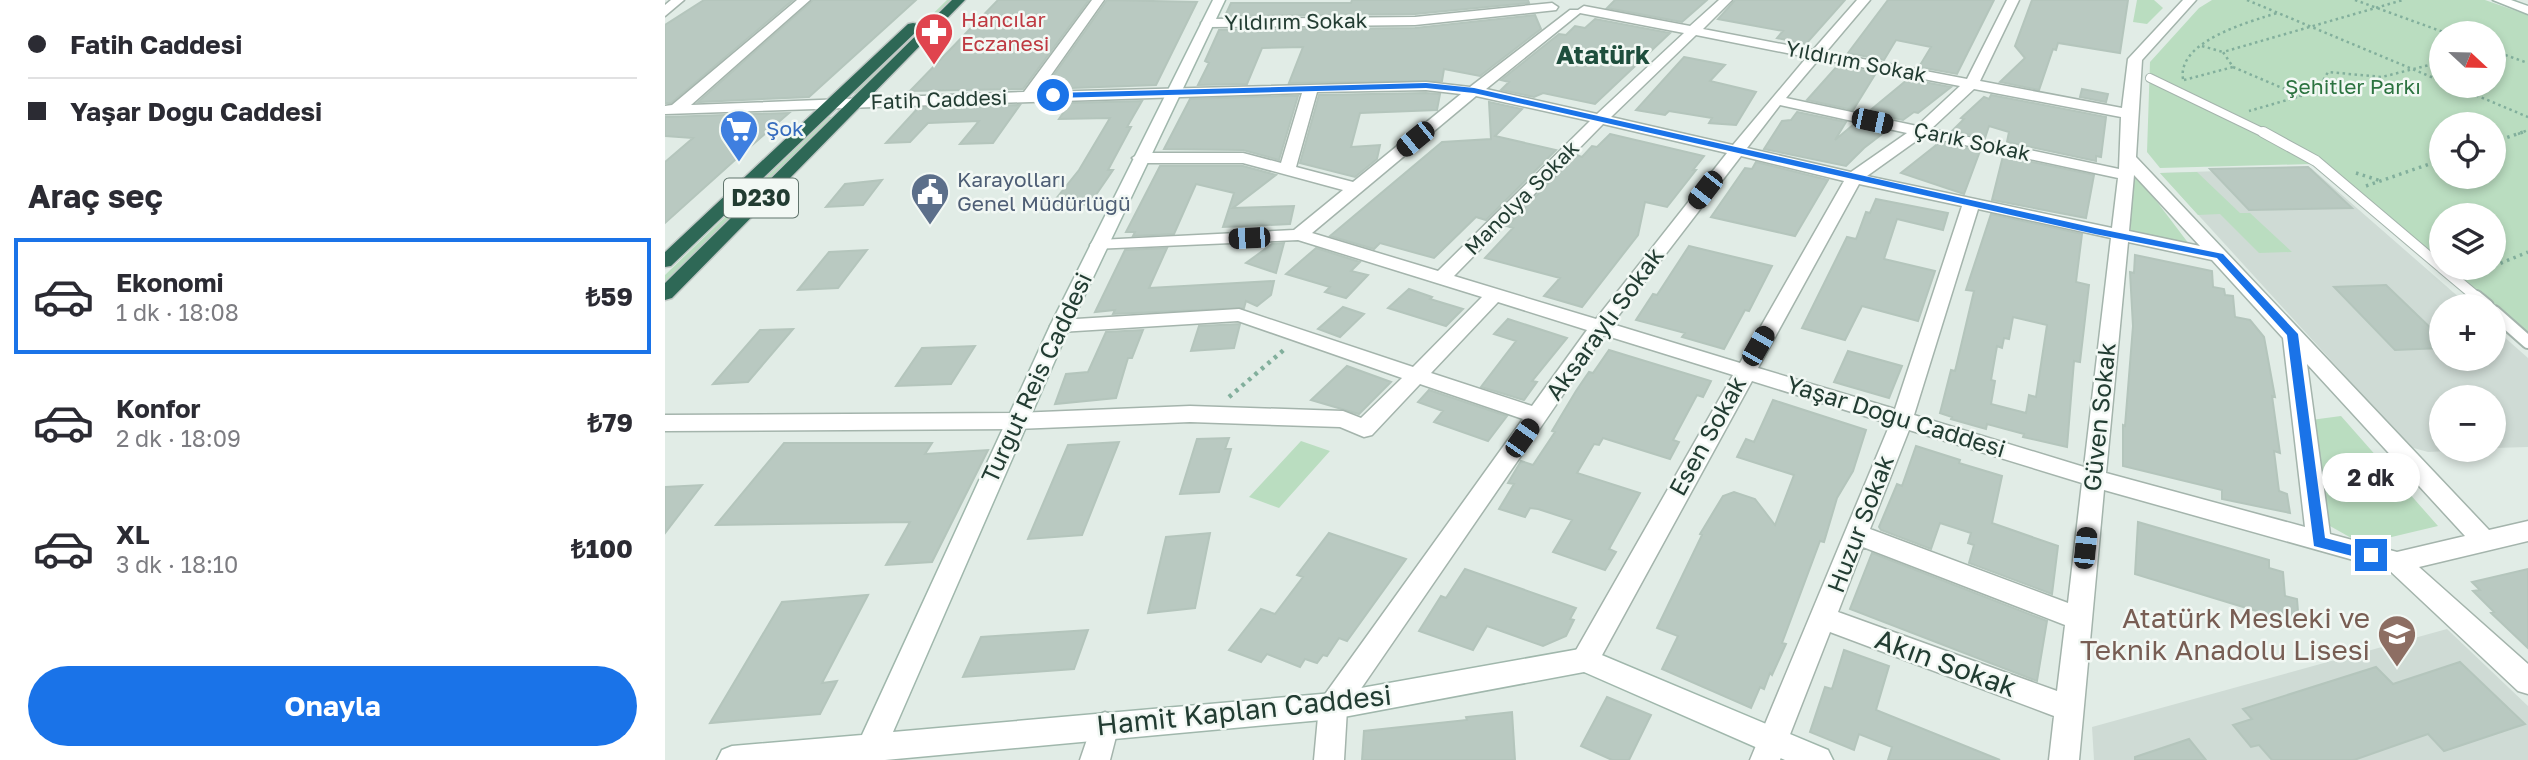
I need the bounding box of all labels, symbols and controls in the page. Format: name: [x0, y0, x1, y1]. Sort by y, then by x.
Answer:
place label: Hancılar Eczanesi: [961, 6, 1049, 56]
street label: Yıldırım Sokak: [1224, 7, 1368, 35]
pharmacy icon: Hancılar Eczanesi: [913, 11, 955, 66]
north arrow: [2429, 21, 2506, 98]
map controls: [2429, 21, 2506, 462]
text: Fatih Caddesi: [70, 29, 242, 60]
street label: Yıldırım Sokak: [1783, 35, 1929, 87]
district label: Atatürk: [1556, 39, 1650, 70]
park label: Şehitler Parkı: [2285, 73, 2421, 99]
route start: [1037, 79, 1069, 111]
street label: Fatih Caddesi: [870, 84, 1008, 114]
text: Yaşar Doğu Caddesi: [70, 96, 322, 127]
car: [1850, 106, 1895, 136]
supermarket icon: Şok: [718, 108, 760, 163]
button: locate: [2429, 112, 2506, 189]
place label: Şok: [766, 115, 804, 141]
street label: Çarık Sokak: [1912, 116, 2033, 166]
car: [1393, 118, 1438, 160]
street label: Manolya Sokak: [1459, 134, 1584, 260]
place label: Karayolları Genel Müdürlüğü: [957, 166, 1131, 216]
car: [1684, 167, 1727, 213]
public building icon: Karayolları Genel Müdürlüğü: [909, 171, 951, 226]
text: Araç seç: [28, 177, 163, 215]
road number: D230: [724, 178, 798, 218]
button: layers: [2429, 203, 2506, 280]
car: [1228, 226, 1271, 250]
street label: Aksaraylı Sokak: [1539, 241, 1669, 405]
icon: car: [32, 265, 95, 328]
text: Ekonomi: [116, 267, 224, 298]
street label: Turgut Reis Caddesi: [974, 268, 1097, 487]
text: ₺59: [586, 281, 633, 312]
button: +: [2429, 294, 2506, 371]
text: 1 dk · 18:08: [116, 298, 239, 326]
car: [1739, 323, 1778, 369]
street label: Güven Sokak: [2076, 341, 2121, 493]
street label: Yaşar Doğu Caddesi: [1783, 368, 2010, 463]
street label: Esen Sokak: [1662, 370, 1751, 500]
button: −: [2429, 385, 2506, 462]
icon: car: [32, 391, 95, 454]
text: Konfor: [116, 393, 201, 424]
text: ₺79: [587, 407, 633, 438]
car: [1502, 415, 1543, 461]
text: 2 dk · 18:09: [116, 424, 241, 452]
street label: Huzur Sokak: [1820, 451, 1899, 596]
callout: 2 dk: [2322, 454, 2420, 503]
text: 2 dk: [2347, 463, 2395, 491]
icon: car: [32, 517, 95, 580]
text: XL: [116, 519, 150, 550]
car: [2073, 526, 2098, 570]
text: ₺100: [571, 533, 633, 564]
route end: [2355, 539, 2387, 571]
text: 3 dk · 18:10: [116, 550, 238, 578]
place label: Atatürk Mesleki ve Teknik Anadolu Lisesi: [2080, 601, 2370, 666]
school or university icon: Atatürk Mesleki ve Teknik Anadolu Lisesi: [2376, 613, 2418, 668]
street label: Akın Sokak: [1871, 622, 2022, 703]
button: Onayla: [28, 666, 637, 746]
street label: Hamit Kaplan Caddesi: [1095, 678, 1393, 741]

